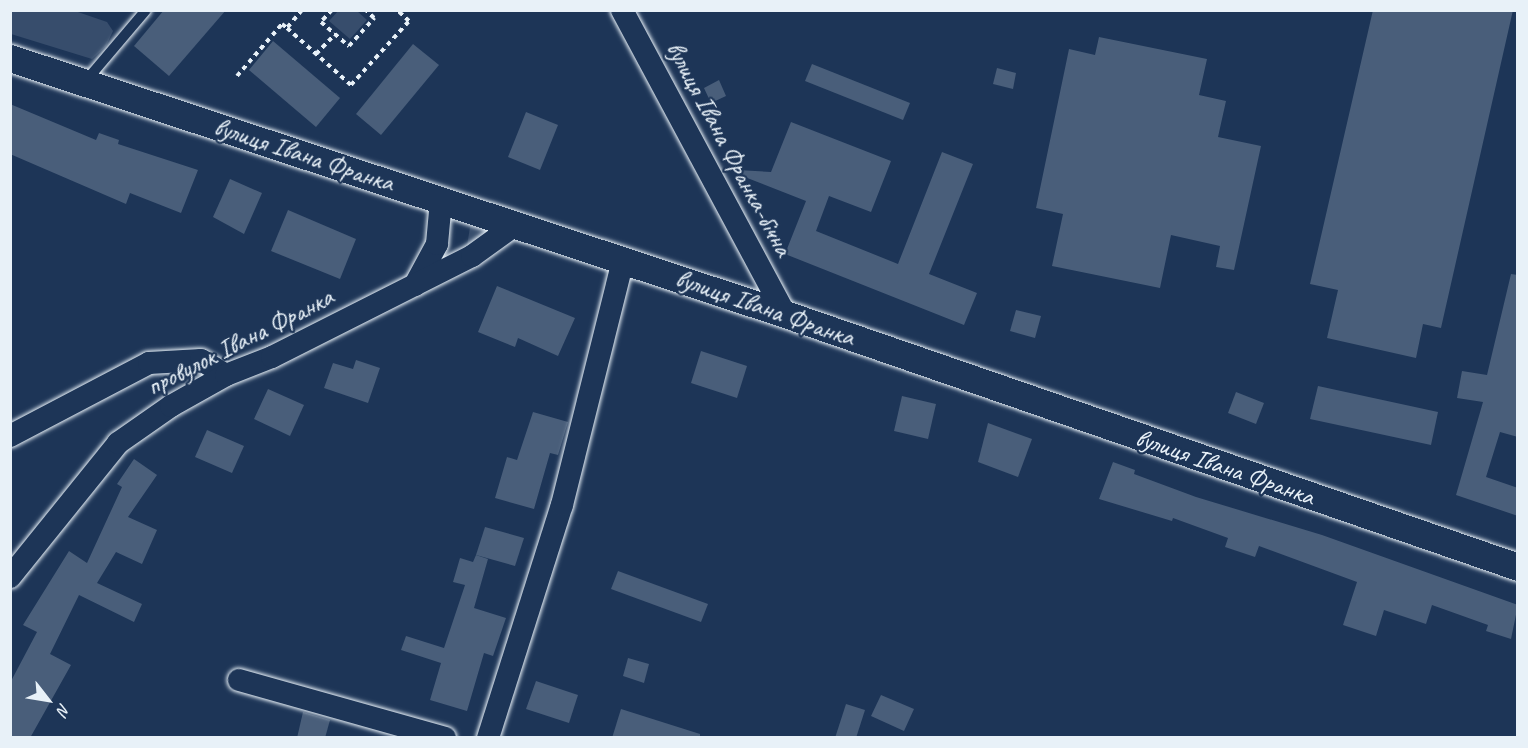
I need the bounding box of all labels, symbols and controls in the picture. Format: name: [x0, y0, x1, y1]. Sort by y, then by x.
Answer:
street label: вулиця Івана Франка-бічна: [659, 36, 799, 262]
street label: вулиця Івана Франка: [210, 111, 398, 199]
street label: вулиця Івана Франка: [672, 263, 858, 353]
street label: провулок Івана Франка: [142, 282, 338, 402]
street label: вулиця Івана Франка: [1132, 422, 1318, 512]
north arrow: [18, 670, 78, 730]
text: N: [52, 700, 75, 719]

